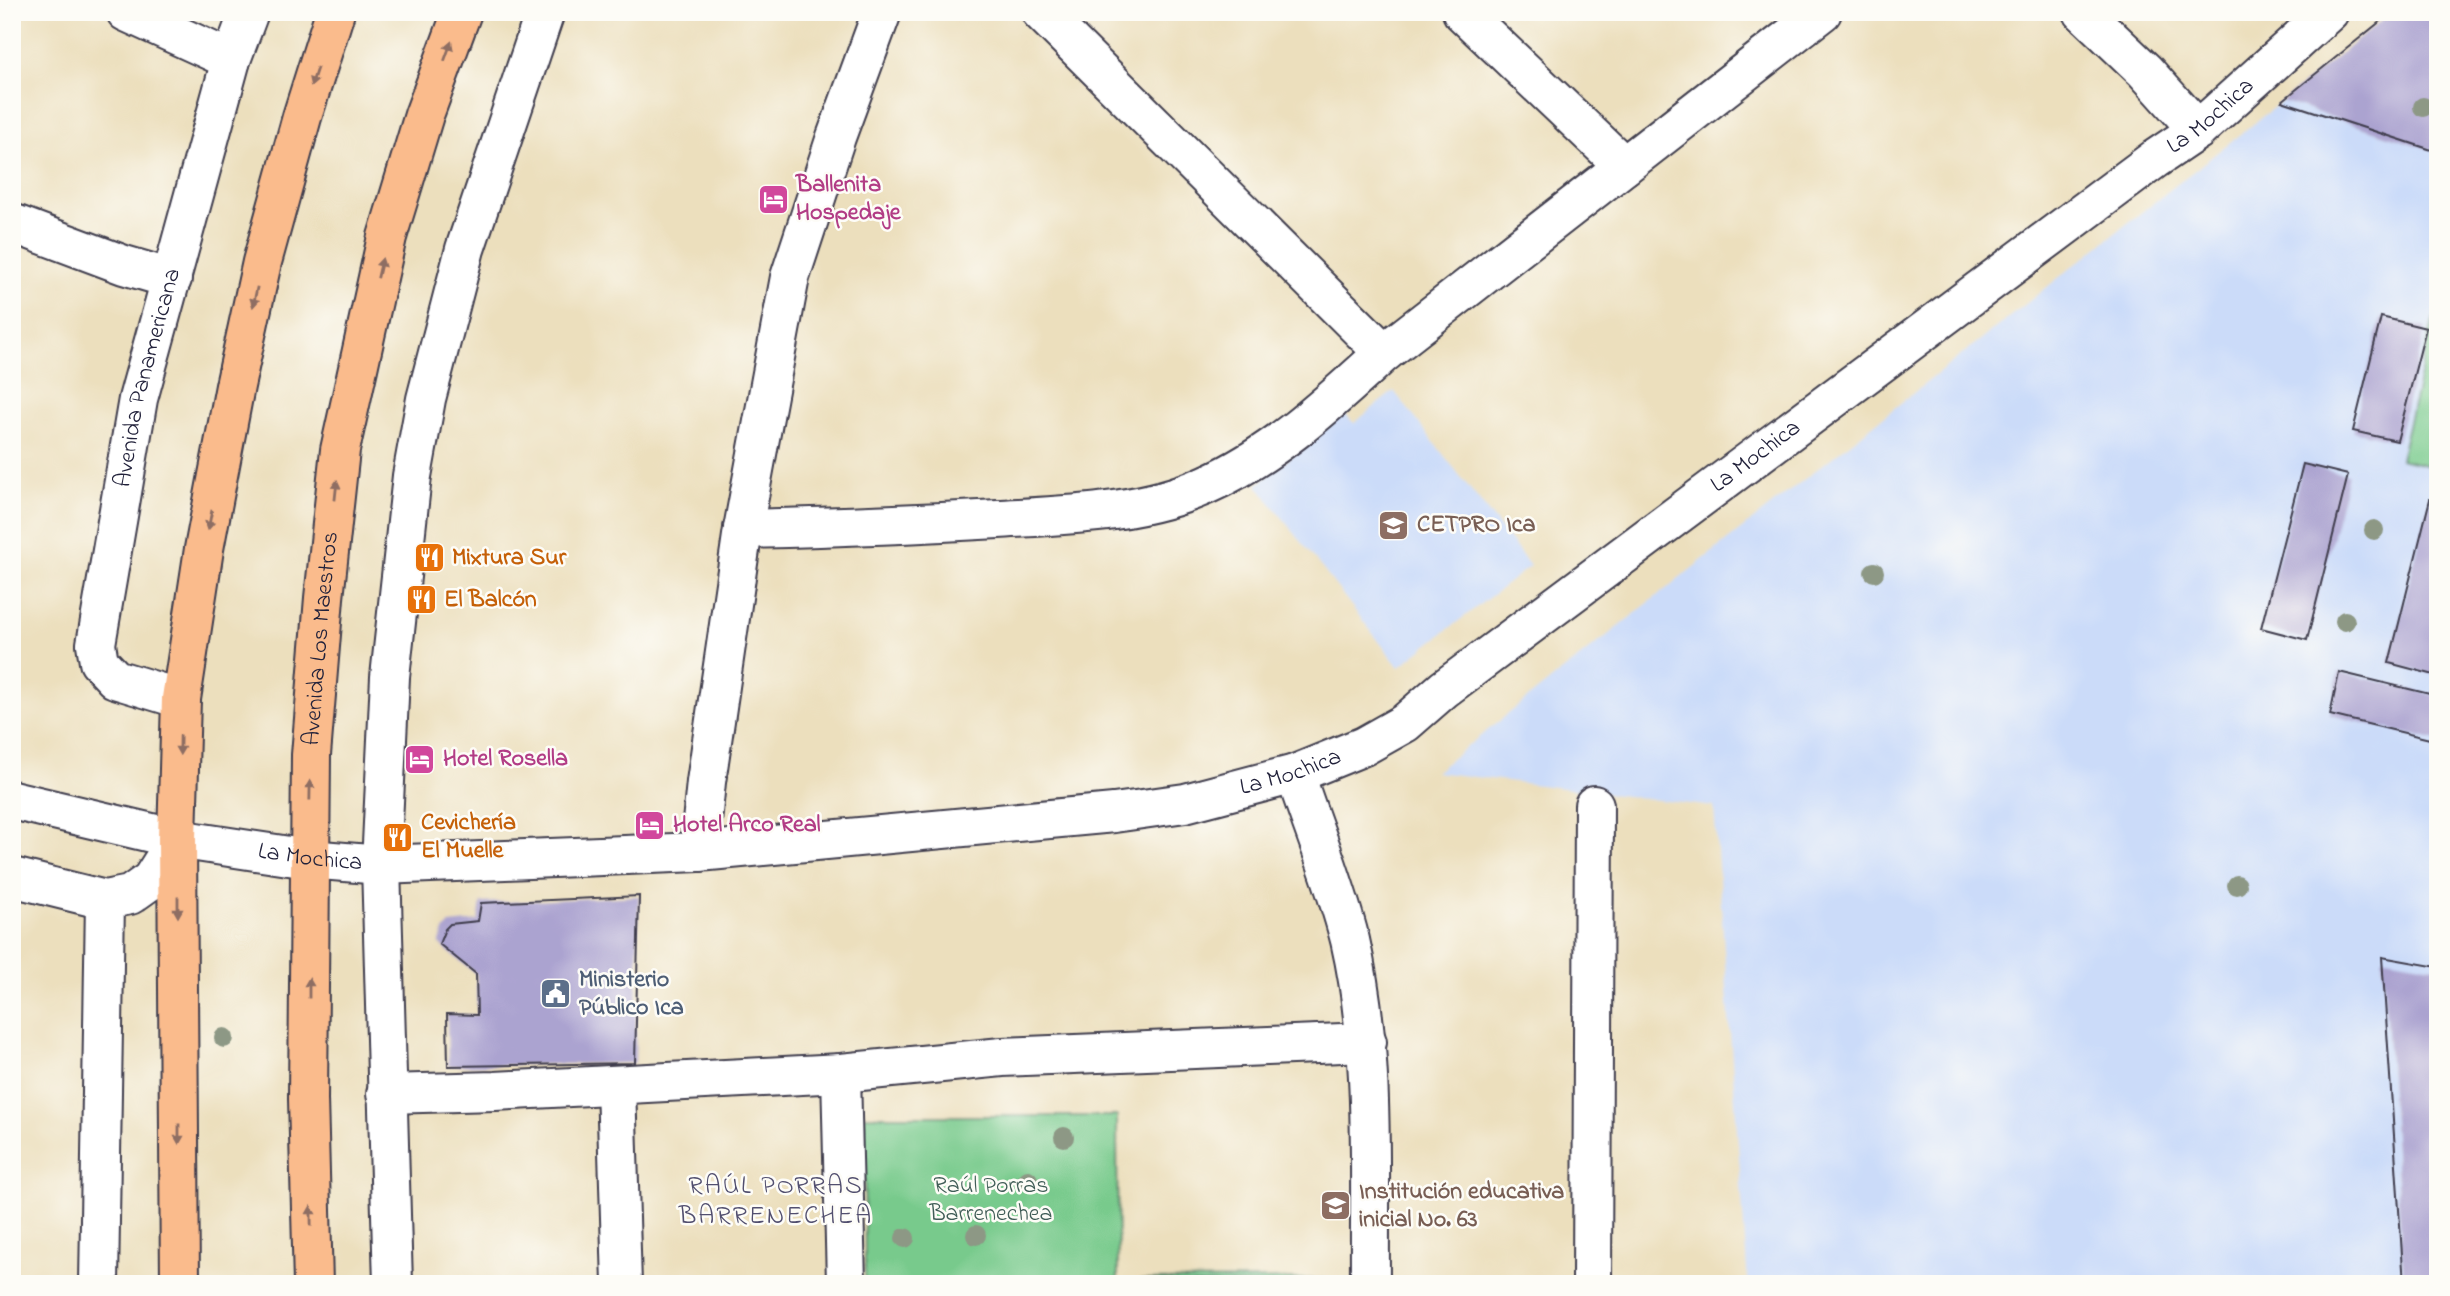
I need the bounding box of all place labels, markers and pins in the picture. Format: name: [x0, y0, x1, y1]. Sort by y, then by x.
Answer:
place label: Ballenita Hospedaje: [795, 168, 902, 231]
hotel icon: Ballenita Hospedaje: [756, 182, 790, 216]
school or university icon: CETPRO Ica: [1377, 508, 1411, 542]
place label: CETPRO Ica: [1417, 508, 1536, 543]
restaurant icon: Mixtura Sur: [412, 541, 446, 575]
place label: Mixtura Sur: [452, 541, 567, 576]
restaurant icon: El Balcón: [404, 583, 438, 617]
place label: El Balcón: [444, 583, 537, 618]
hotel icon: Hotel Rosella: [403, 742, 437, 776]
place label: Hotel Rosella: [443, 742, 568, 777]
place label: Cevichería El Muelle: [421, 806, 516, 869]
hotel icon: Hotel Arco Real: [633, 808, 667, 842]
place label: Hotel Arco Real: [673, 808, 821, 843]
restaurant icon: Cevichería El Muelle: [381, 820, 415, 854]
place label: Ministerio Público Ica: [579, 963, 684, 1026]
public building icon: Ministerio Público Ica: [539, 977, 573, 1011]
place label: Institución educativa inicial No. 63: [1359, 1175, 1564, 1238]
school or university icon: Institución educativa inicial No. 63: [1319, 1189, 1353, 1223]

